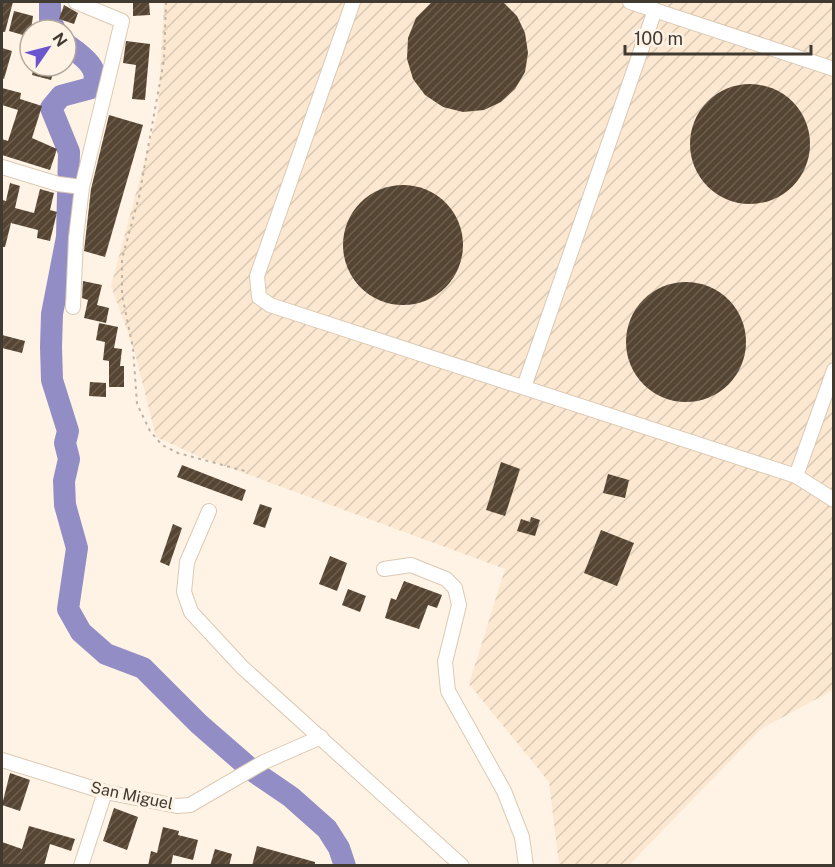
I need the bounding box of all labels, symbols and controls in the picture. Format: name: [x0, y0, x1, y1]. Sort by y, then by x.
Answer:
north arrow: [18, 18, 78, 78]
scale bar: [625, 18, 811, 56]
text: 100 m: [634, 28, 683, 49]
text: N: [49, 29, 71, 50]
street label: San Miguel: [89, 778, 175, 814]

